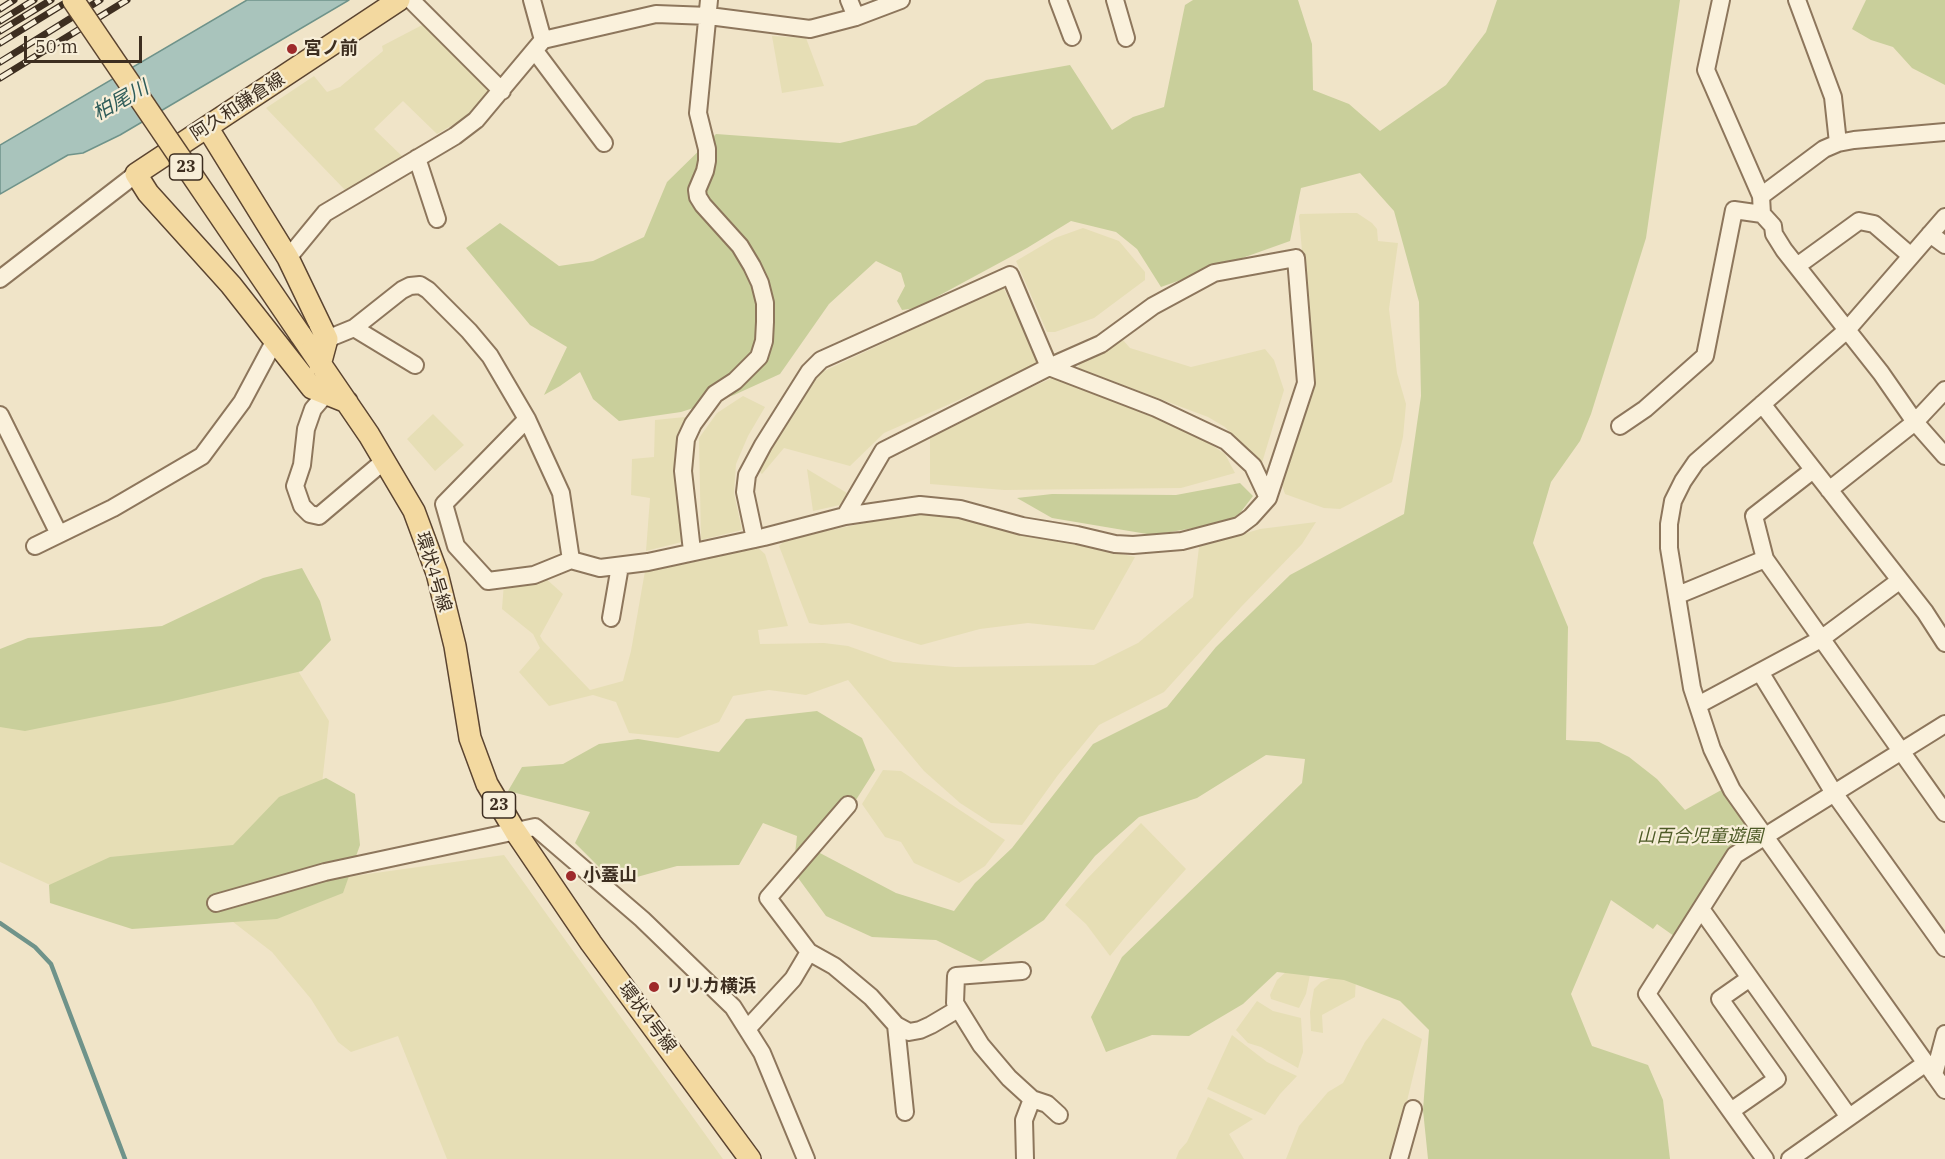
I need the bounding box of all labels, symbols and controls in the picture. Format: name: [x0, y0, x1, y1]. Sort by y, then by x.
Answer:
scale bar: [27, 24, 146, 62]
text: 50 m: [35, 35, 78, 58]
place label: 宮ノ前: [304, 38, 358, 60]
marker: 宮ノ前: [285, 42, 299, 56]
street label: 阿久和鎌倉線: [187, 69, 289, 145]
water label: 柏尾川: [89, 76, 153, 126]
road number: 23: [170, 154, 202, 180]
street label: 環状4号線: [411, 529, 455, 615]
road number: 23: [482, 792, 516, 818]
park label: 山百合児童遊園: [1637, 826, 1763, 848]
place label: 小蓋山: [583, 865, 637, 887]
marker: 小蓋山: [564, 869, 578, 883]
place label: リリカ横浜: [666, 976, 756, 998]
street label: 環状4号線: [613, 978, 681, 1058]
marker: リリカ横浜: [647, 980, 661, 994]

